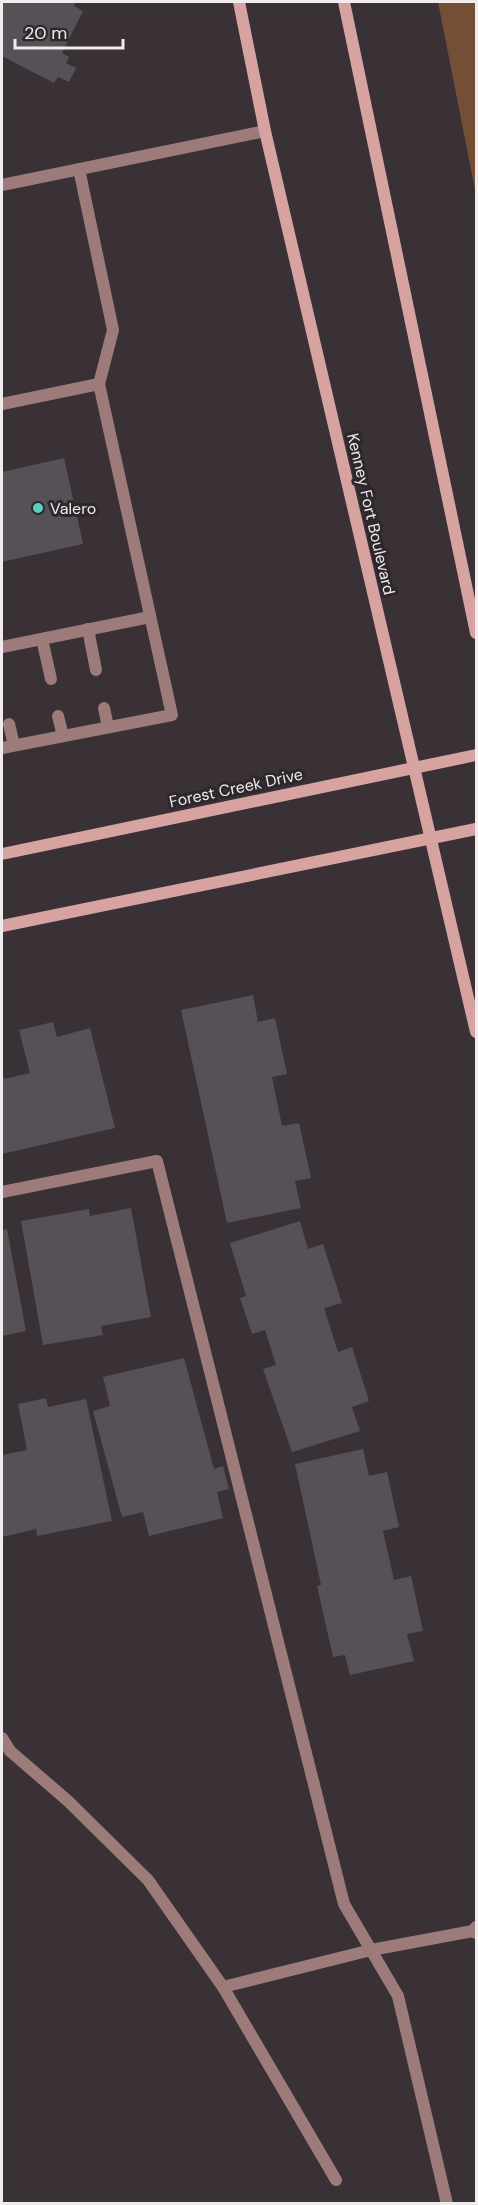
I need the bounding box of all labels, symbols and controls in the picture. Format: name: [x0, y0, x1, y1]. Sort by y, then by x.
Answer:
scale bar: [15, 12, 123, 50]
text: 20 m: [24, 21, 67, 45]
street label: Kenney Fort Boulevard: [342, 431, 400, 597]
place label: Valero: [50, 498, 96, 519]
marker: Valero: [31, 501, 45, 515]
street label: Forest Creek Drive: [167, 764, 305, 812]

